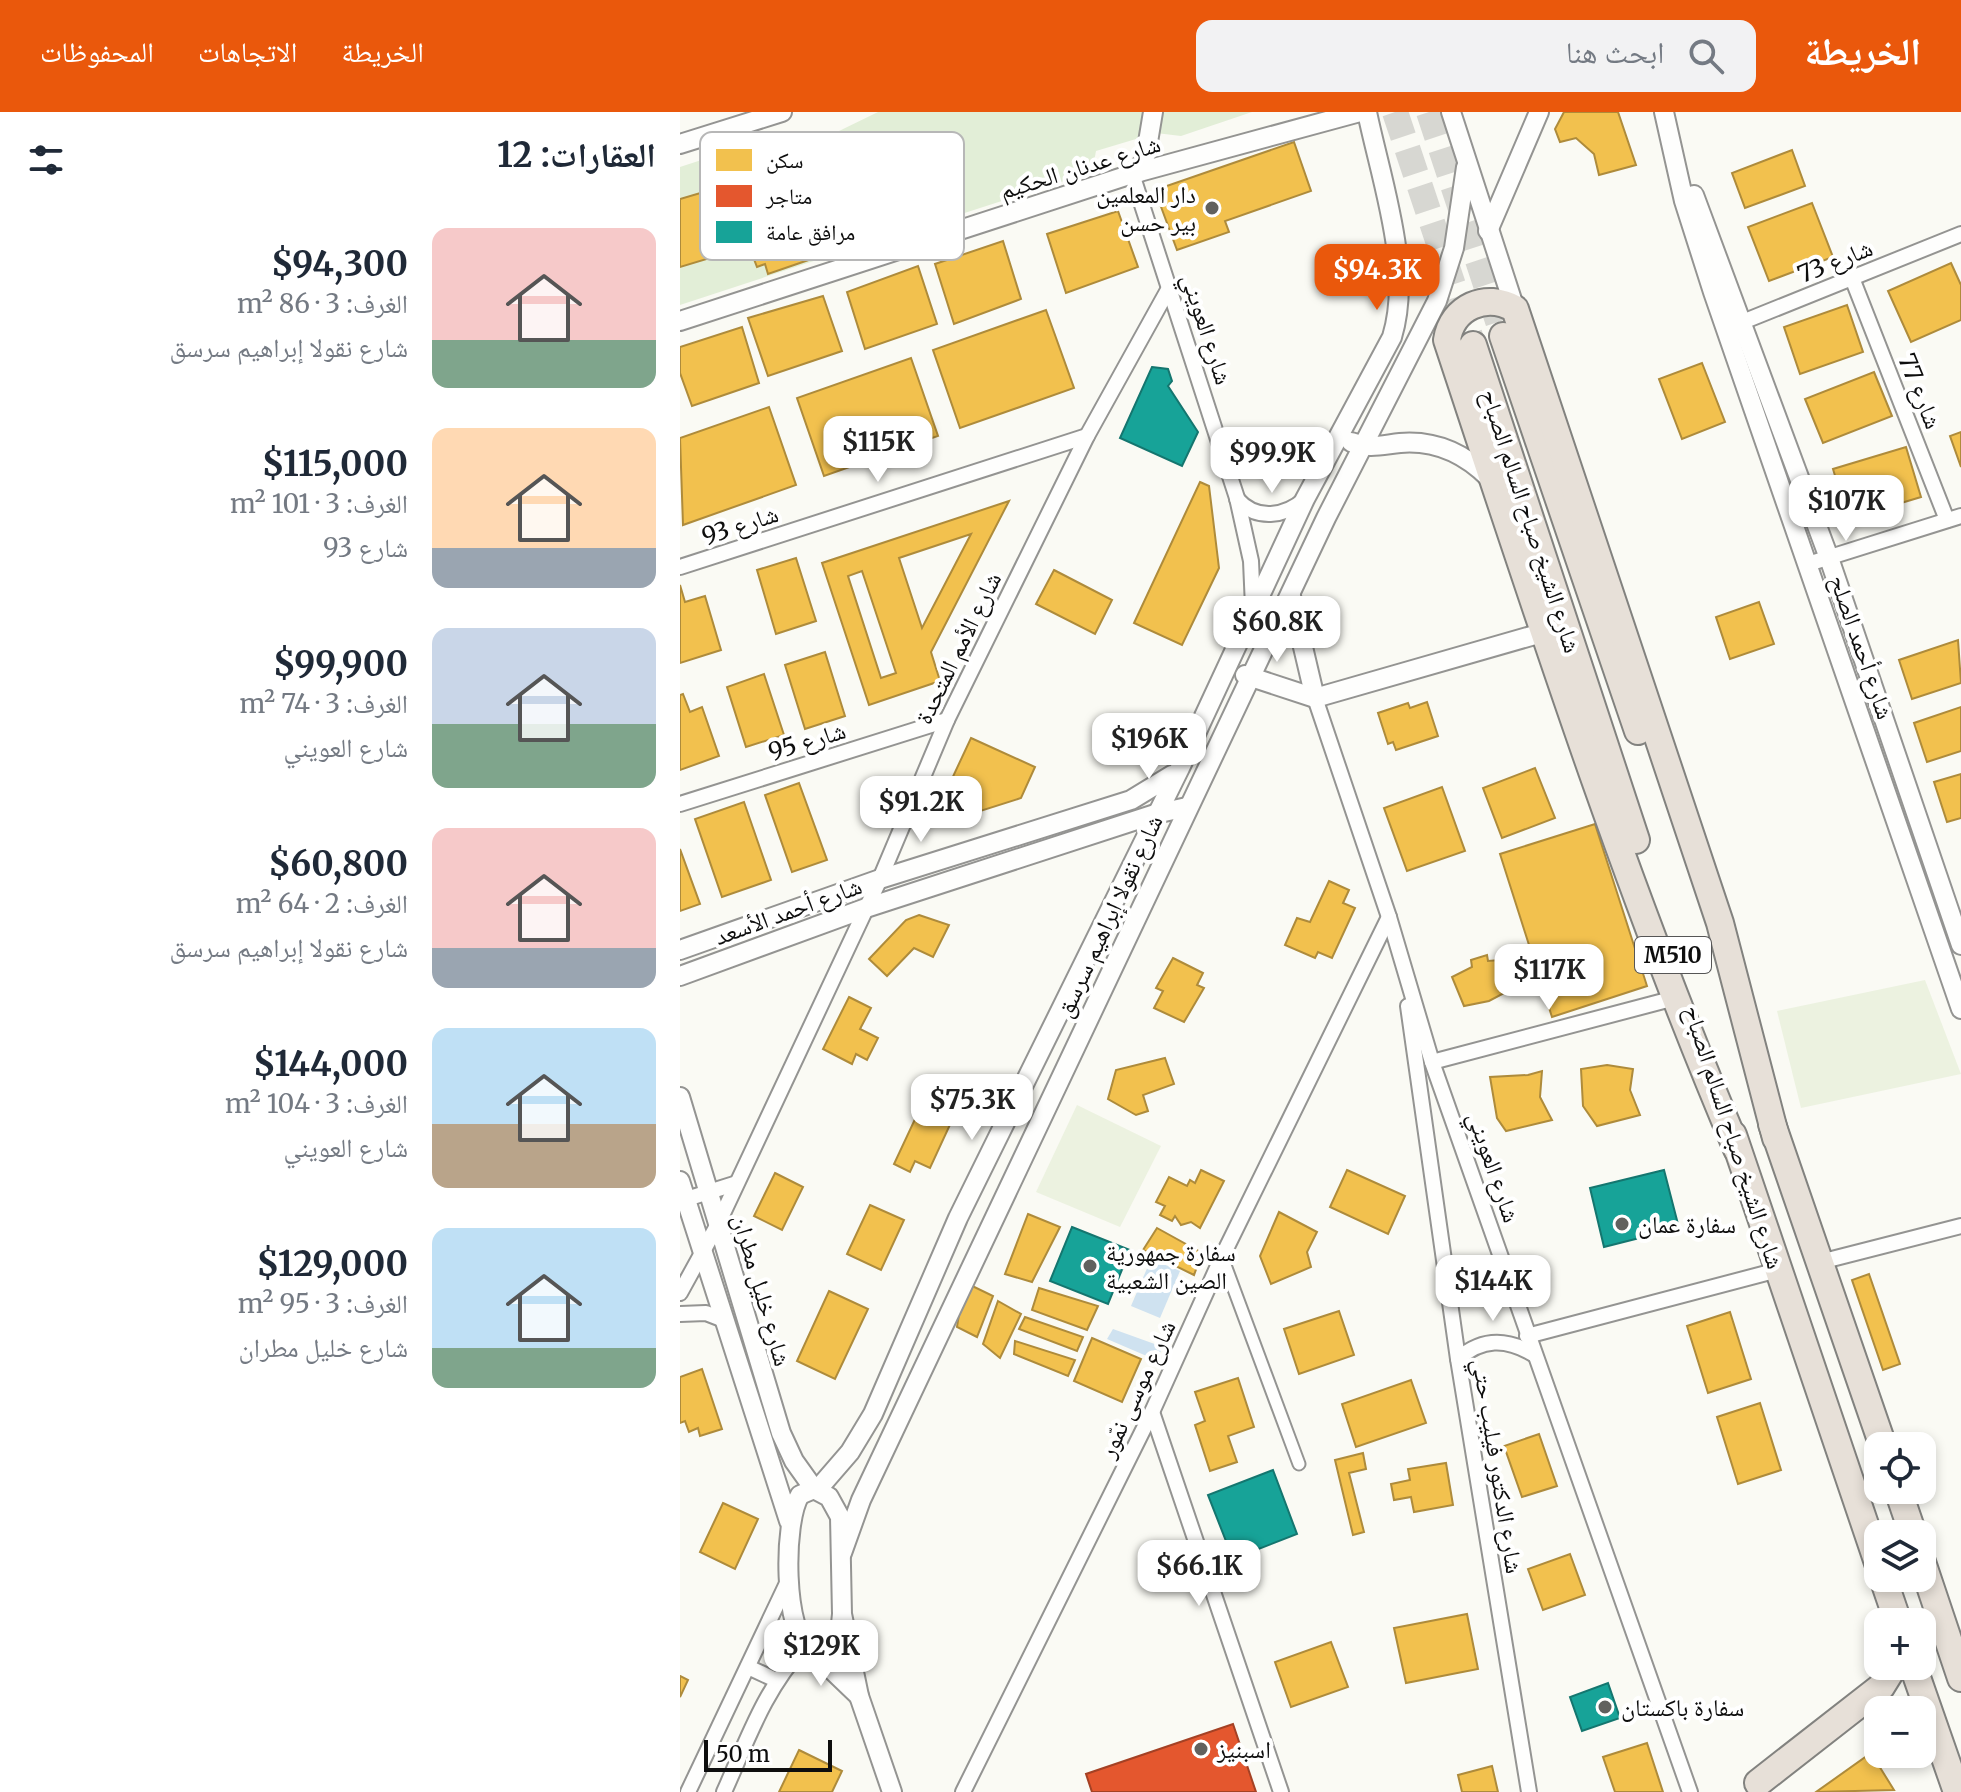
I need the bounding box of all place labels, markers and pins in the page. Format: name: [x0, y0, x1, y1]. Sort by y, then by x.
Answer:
place label: دار المعلمين بير حسن: [1096, 179, 1196, 238]
marker: دار المعلمين بير حسن: [1203, 199, 1221, 217]
pin: $94.3K: [1312, 244, 1442, 312]
pin: $115K: [822, 416, 934, 484]
pin: $99.9K: [1207, 427, 1337, 495]
pin: $107K: [1790, 475, 1902, 543]
pin: $60.8K: [1212, 596, 1342, 664]
pin: $196K: [1093, 713, 1205, 781]
pin: $91.2K: [856, 776, 986, 844]
pin: $117K: [1493, 944, 1605, 1012]
pin: $75.3K: [907, 1074, 1037, 1142]
place label: سفارة عمان: [1638, 1209, 1736, 1240]
marker: سفارة عمان: [1613, 1215, 1631, 1233]
place label: سفارة جمهورية الصين الشعبية: [1106, 1237, 1236, 1296]
pin: $144K: [1437, 1255, 1549, 1323]
marker: سفارة جمهورية الصين الشعبية: [1081, 1257, 1099, 1275]
pin: $66.1K: [1134, 1540, 1264, 1608]
pin: $129K: [765, 1620, 877, 1688]
place label: سفارة باكستان: [1621, 1692, 1744, 1723]
marker: سفارة باكستان: [1596, 1698, 1614, 1716]
place label: اسبنيز: [1216, 1734, 1271, 1765]
marker: اسبنيز: [1192, 1740, 1210, 1758]

